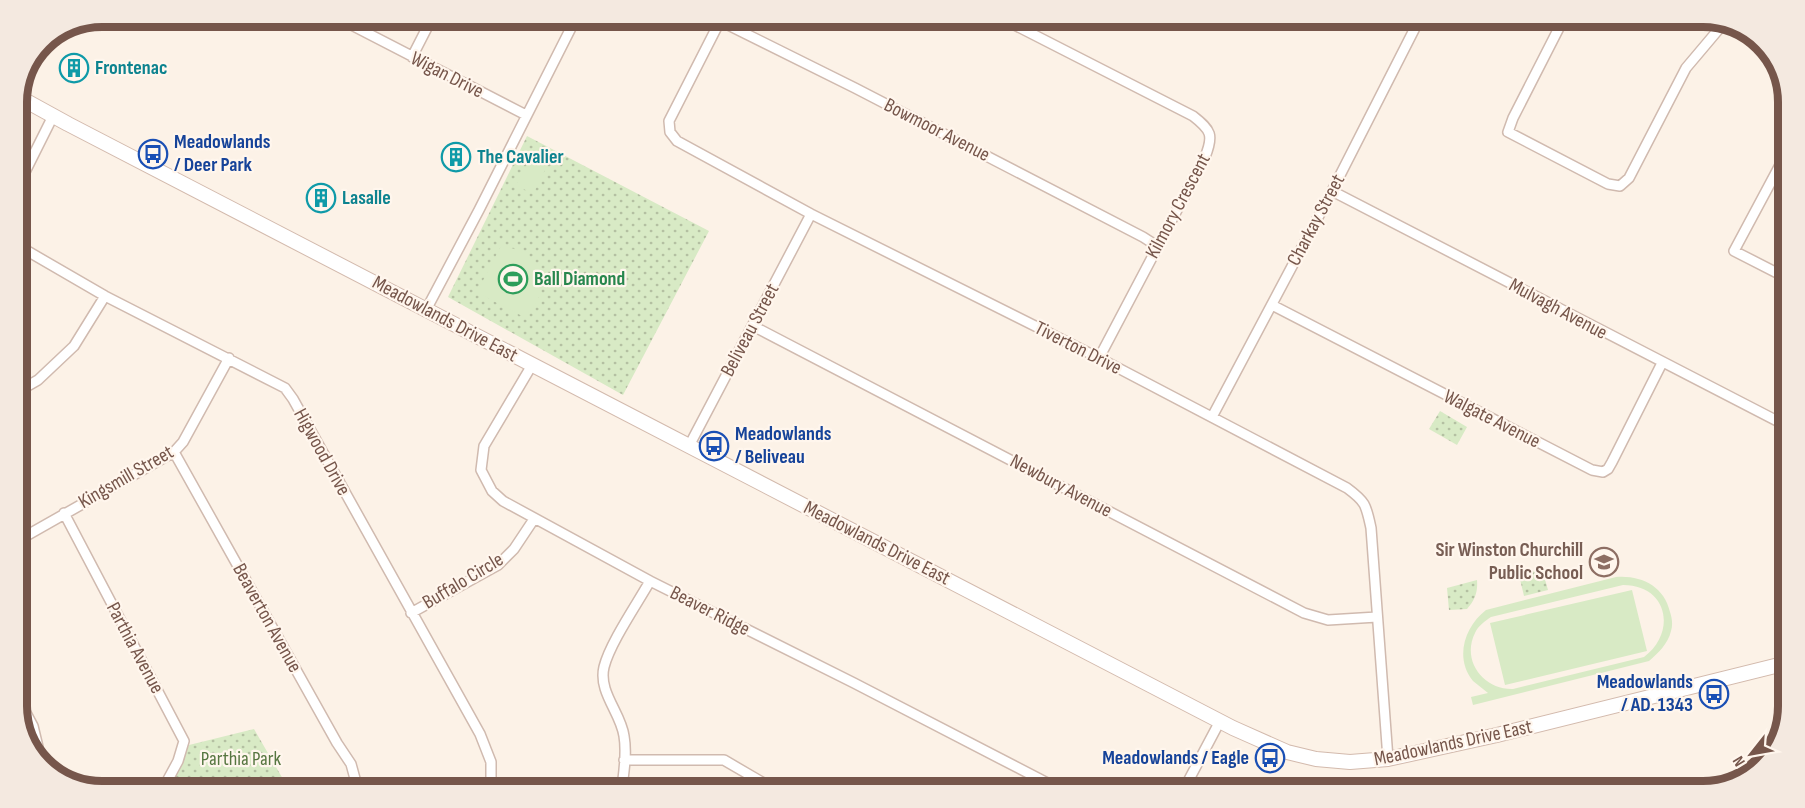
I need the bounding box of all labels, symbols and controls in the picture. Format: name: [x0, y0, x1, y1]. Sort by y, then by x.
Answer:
street label: Wigan Drive: [406, 46, 488, 104]
building icon: Frontenac: [58, 52, 90, 84]
place label: Frontenac: [95, 56, 167, 80]
street label: Bowmoor Avenue: [880, 93, 994, 167]
place label: Meadowlands / Deer Park: [174, 130, 271, 177]
bus stop icon: Meadowlands / Deer Park: [137, 138, 169, 170]
building icon: The Cavalier: [440, 141, 472, 173]
place label: The Cavalier: [477, 145, 564, 169]
street label: Kilmory Crescent: [1140, 149, 1216, 263]
street label: Charkay Street: [1282, 170, 1350, 270]
building icon: Lasalle: [305, 182, 337, 214]
place label: Lasalle: [342, 186, 391, 210]
sports icon: Ball Diamond: [497, 263, 529, 295]
place label: Ball Diamond: [534, 267, 625, 291]
street label: Meadowlands Drive East: [368, 271, 522, 367]
street label: Mulvagh Avenue: [1505, 273, 1611, 345]
street label: Beliveau Street: [715, 279, 785, 381]
street label: Tiverton Drive: [1031, 316, 1125, 380]
street label: Walgate Avenue: [1440, 384, 1544, 454]
street label: Higwood Drive: [288, 404, 356, 500]
place label: Meadowlands / Beliveau: [735, 422, 832, 469]
bus stop icon: Meadowlands / Beliveau: [698, 430, 730, 462]
street label: Kingsmill Street: [74, 440, 178, 514]
street label: Newbury Avenue: [1006, 449, 1116, 523]
street label: Meadowlands Drive East: [800, 496, 954, 590]
place label: Sir Winston Churchill Public School: [1435, 538, 1583, 585]
school or university icon: Sir Winston Churchill Public School: [1588, 546, 1620, 578]
street label: Buffalo Circle: [418, 548, 508, 614]
street label: Beaverton Avenue: [227, 559, 307, 677]
street label: Beaver Ridge: [666, 581, 754, 641]
street label: Parthia Avenue: [101, 598, 169, 698]
place label: Meadowlands / AD. 1343: [1597, 670, 1693, 717]
bus stop icon: Meadowlands / AD. 1343: [1698, 678, 1730, 710]
street label: Meadowlands Drive East: [1372, 715, 1534, 771]
north arrow: [1721, 724, 1781, 784]
bus stop icon: Meadowlands / Eagle: [1254, 742, 1286, 774]
place label: Meadowlands / Eagle: [1102, 746, 1249, 770]
park label: Parthia Park: [201, 747, 282, 771]
text: N: [1729, 752, 1750, 770]

